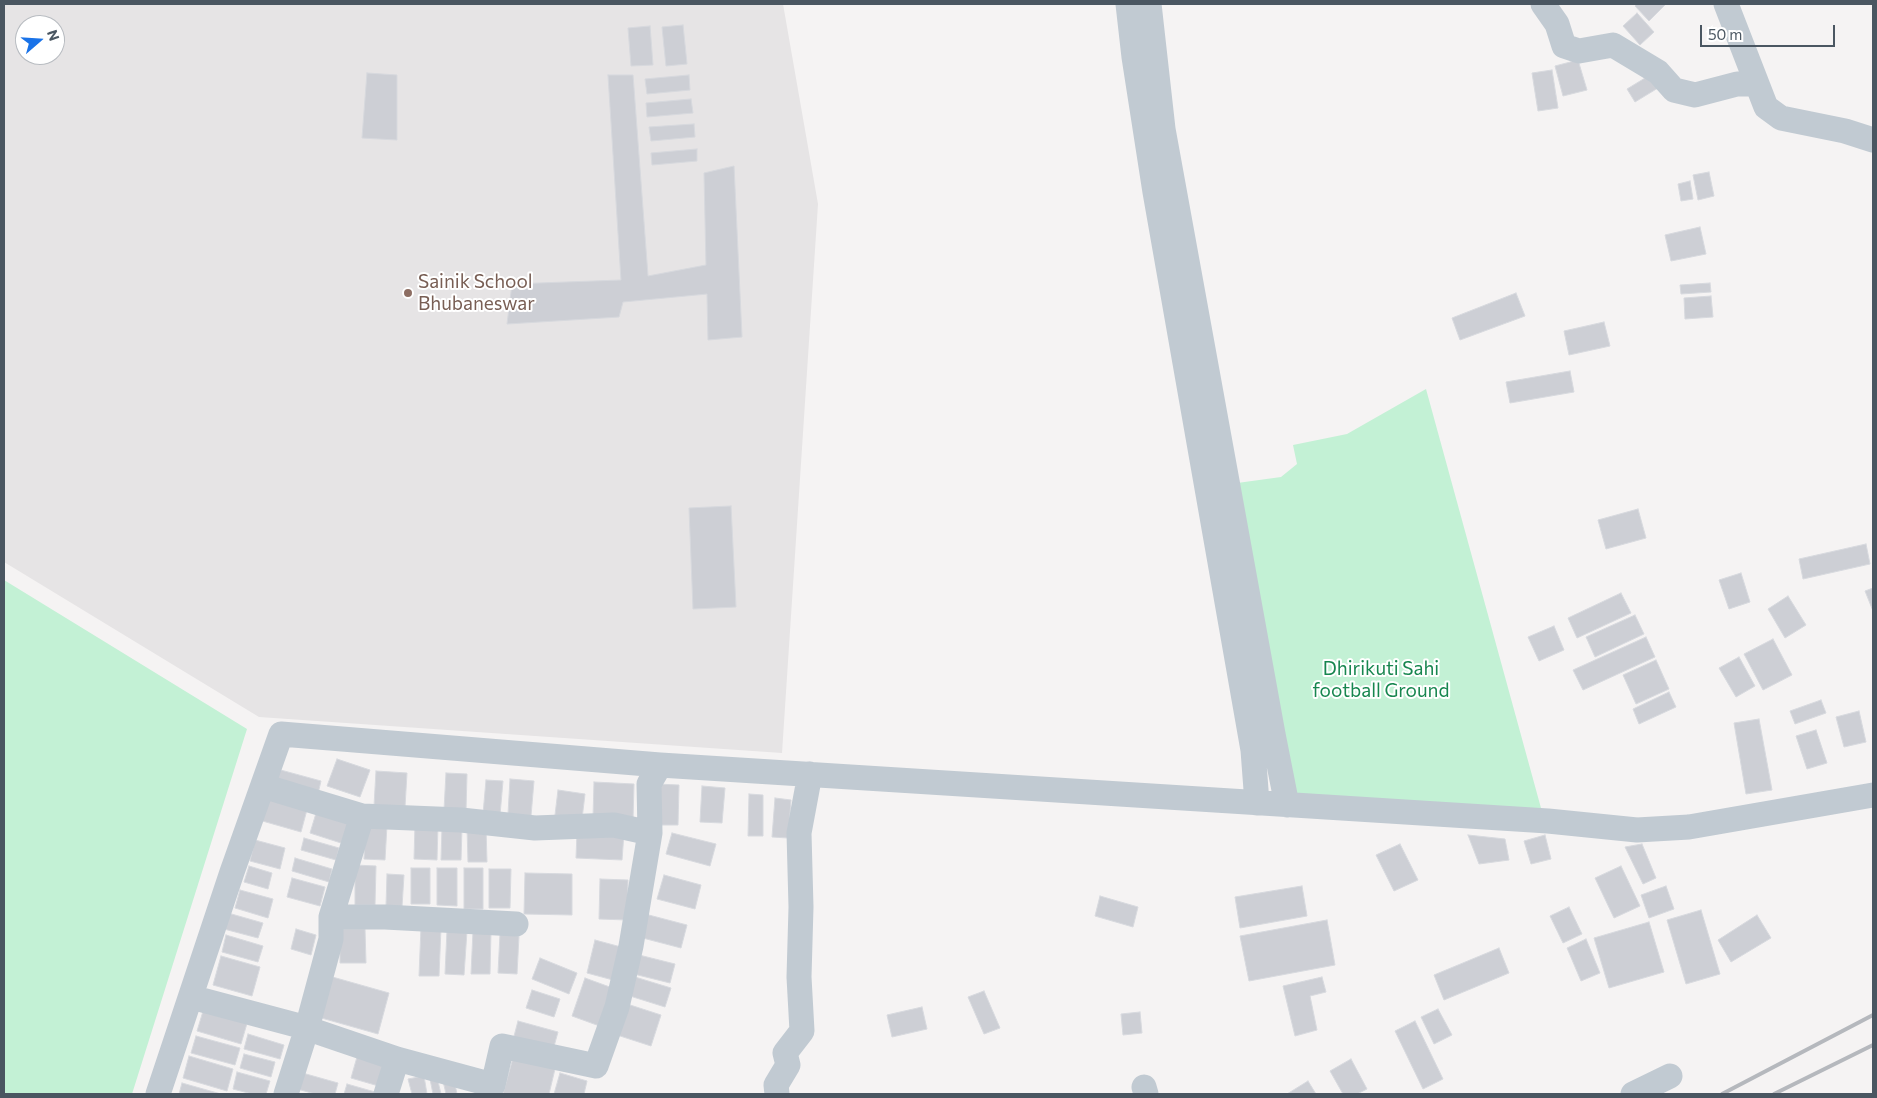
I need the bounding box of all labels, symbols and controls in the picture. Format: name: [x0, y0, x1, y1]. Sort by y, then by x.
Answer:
north arrow: [15, 15, 65, 65]
scale bar: [1702, 15, 1837, 47]
text: 50 m: [1708, 25, 1742, 43]
text: N: [44, 28, 63, 43]
place label: Sainik School Bhubaneswar: [418, 271, 535, 315]
marker: Sainik School Bhubaneswar: [402, 287, 414, 299]
park label: Dhirikuti Sahi football Ground: [1313, 658, 1449, 702]

